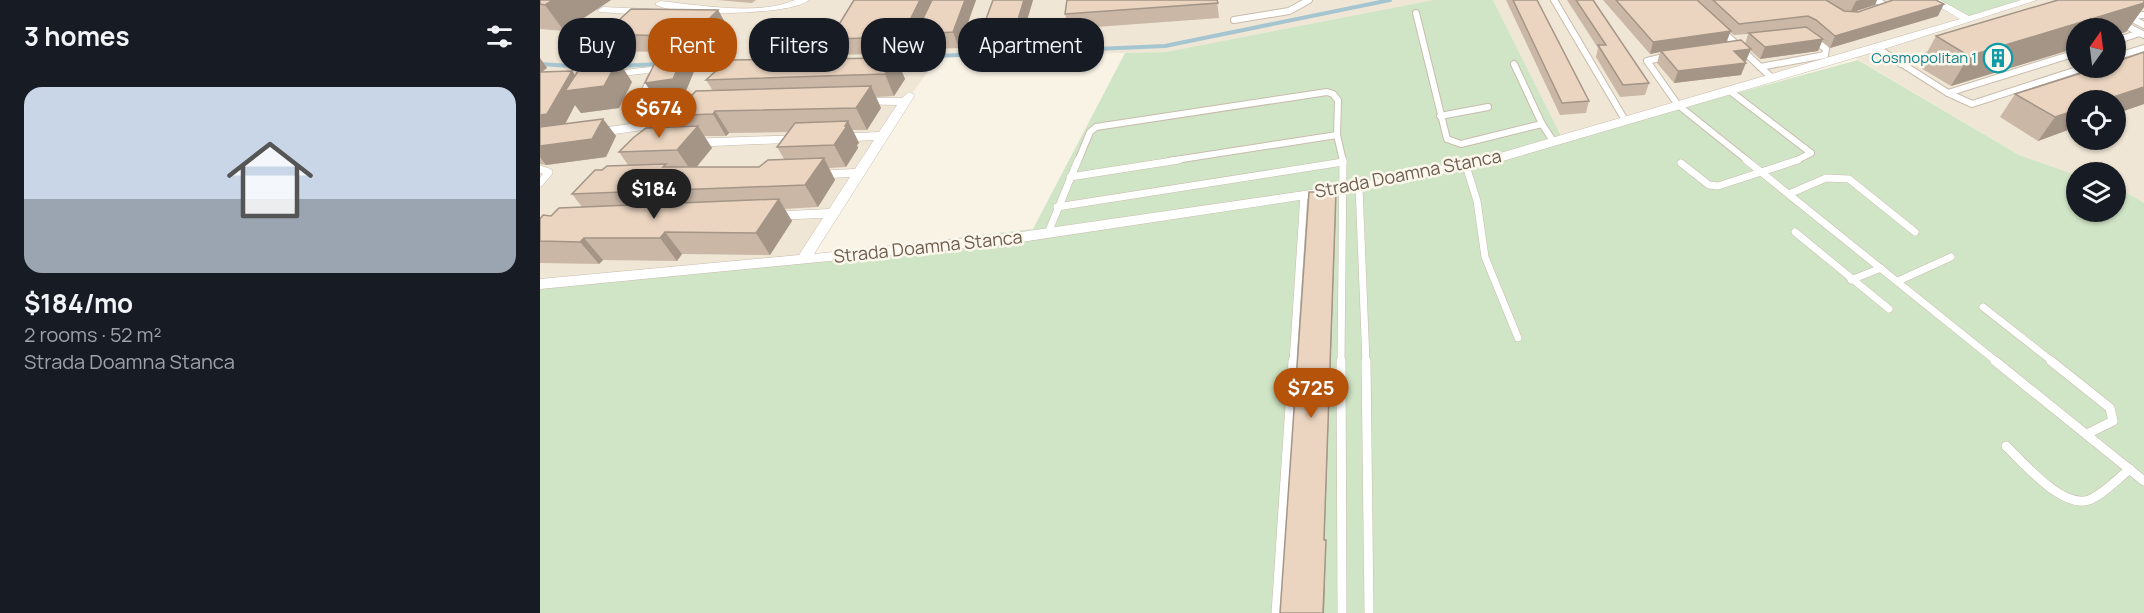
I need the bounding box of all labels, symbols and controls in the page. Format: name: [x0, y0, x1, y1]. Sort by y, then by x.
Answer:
text: 3 homes: [24, 18, 130, 54]
chip: Buy: [558, 18, 636, 72]
chip: Rent: [648, 18, 737, 72]
chip: Filters: [749, 18, 849, 72]
chip: New: [861, 18, 946, 72]
chip: Apartment: [958, 18, 1104, 72]
north arrow: [2066, 18, 2126, 78]
map controls: [2066, 18, 2126, 222]
icon: filters: [483, 20, 516, 53]
building icon: Cosmopolitan 1: [1982, 42, 2014, 74]
place label: Cosmopolitan 1: [1871, 47, 1977, 68]
pin: $674: [623, 88, 695, 139]
button: locate: [2066, 90, 2126, 150]
text: $674: [635, 94, 683, 121]
icon: home: [216, 126, 324, 234]
street label: Strada Doamna Stanca: [1312, 143, 1503, 203]
button: layers: [2066, 162, 2126, 222]
pin: $184: [618, 169, 690, 220]
text: $184: [631, 175, 677, 202]
street label: Strada Doamna Stanca: [832, 224, 1024, 268]
text: $184/mo: [24, 285, 133, 321]
text: 2 rooms · 52 m²: [24, 321, 161, 348]
text: Strada Doamna Stanca: [24, 348, 235, 375]
pin: $725: [1275, 368, 1347, 419]
text: $725: [1288, 374, 1334, 401]

